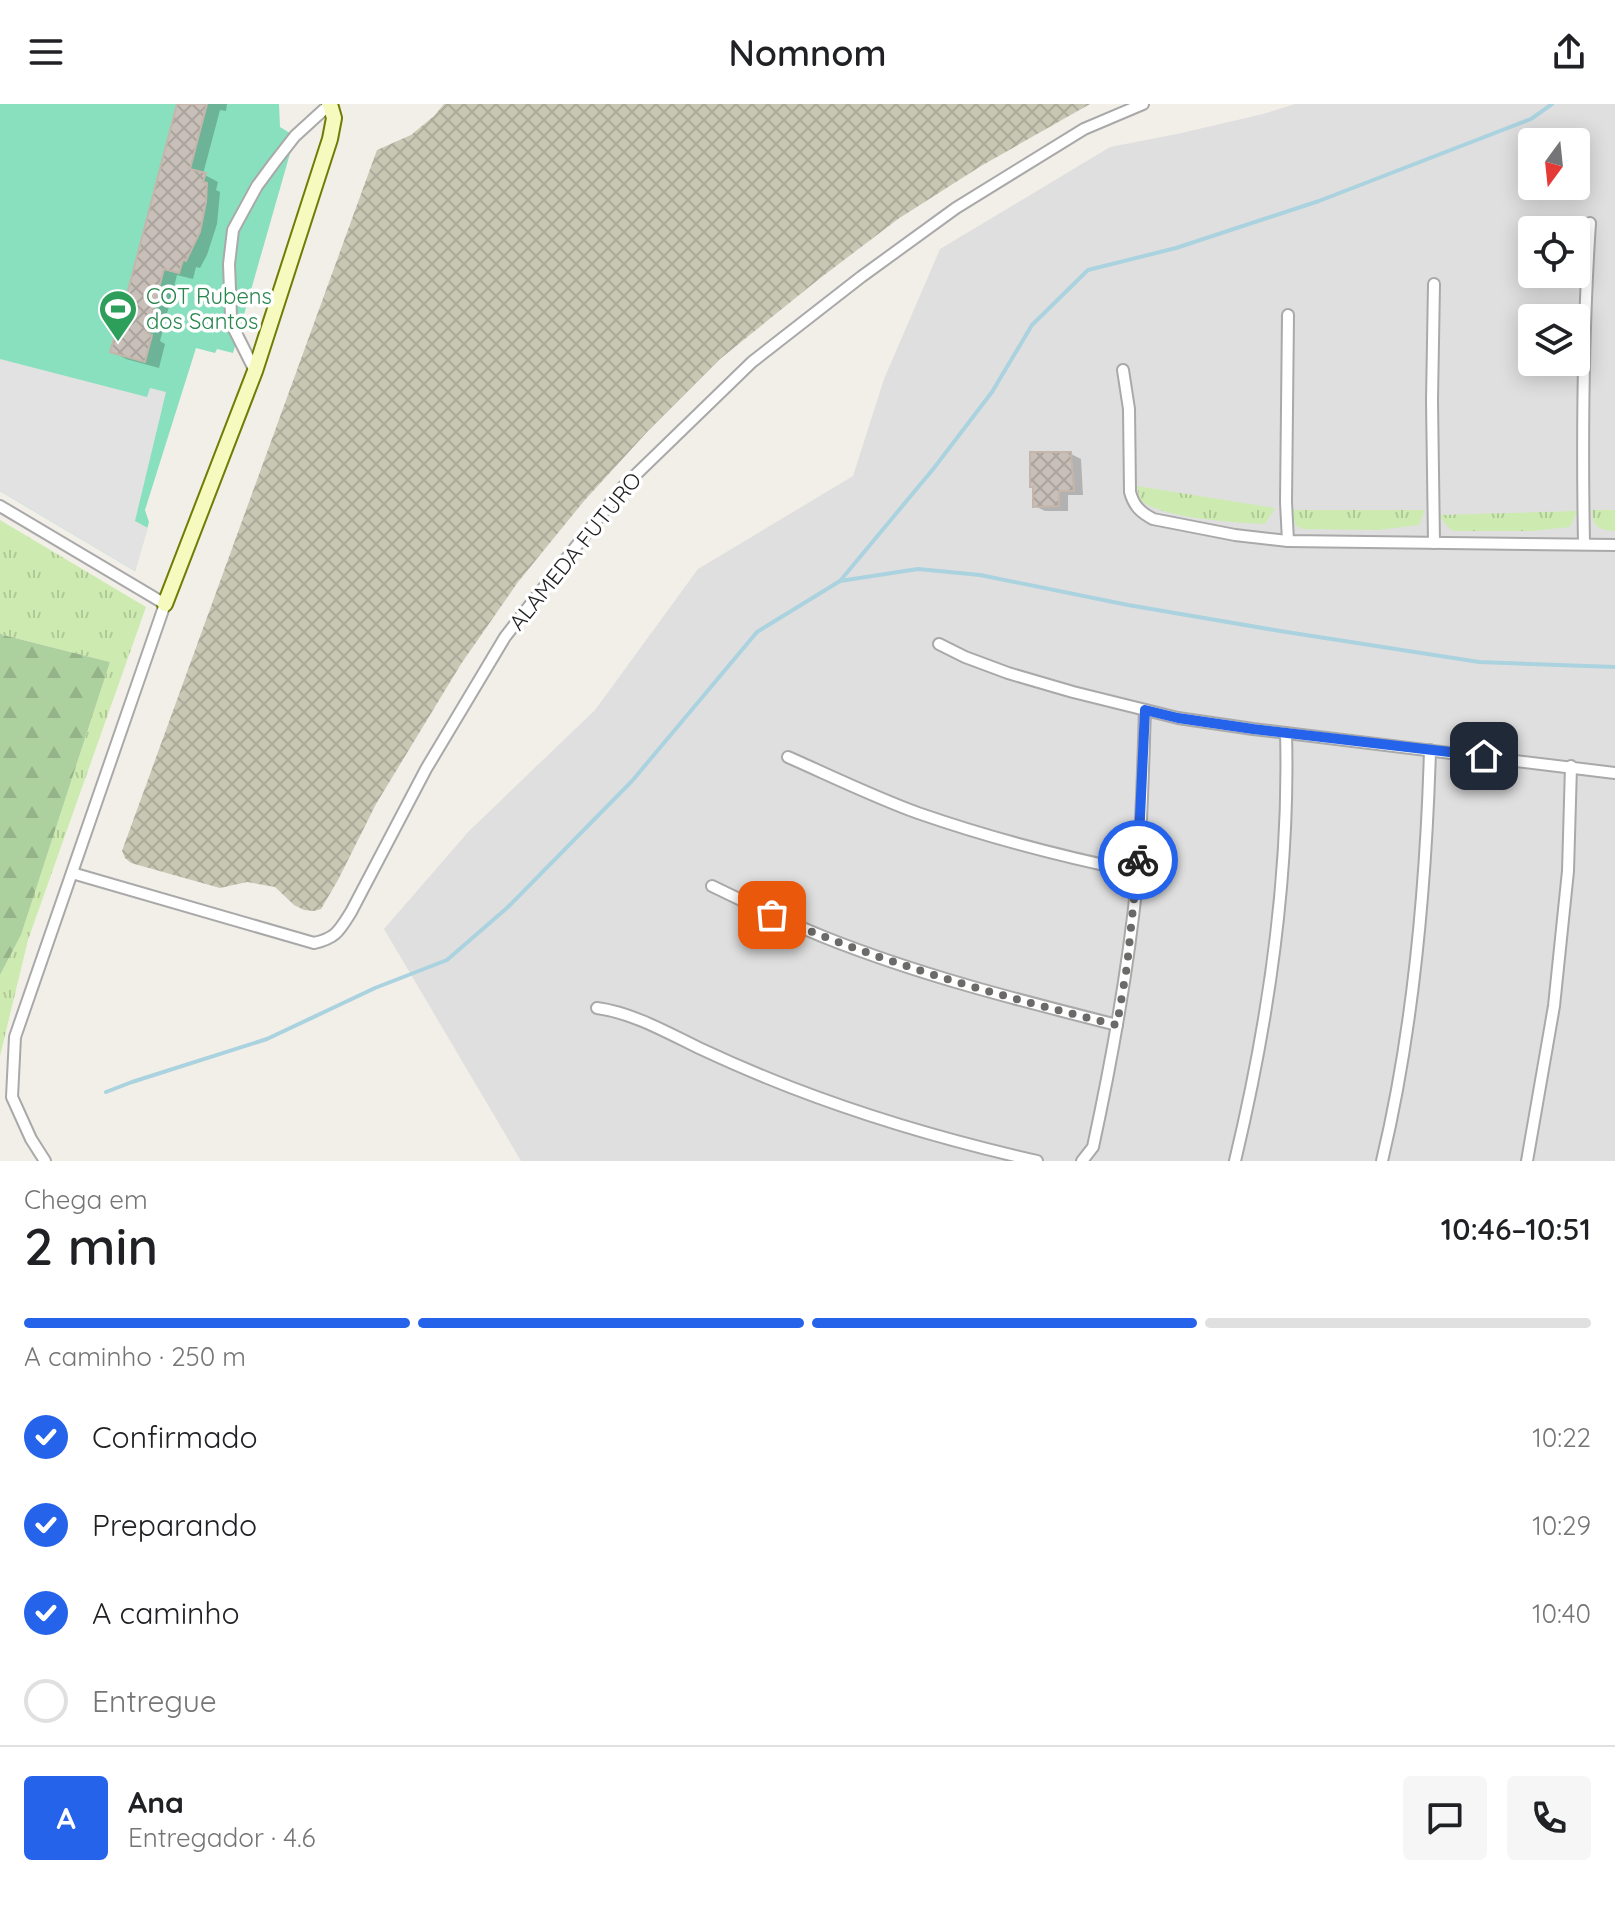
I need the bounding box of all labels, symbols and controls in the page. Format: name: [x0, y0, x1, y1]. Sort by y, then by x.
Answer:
icon: menu: [24, 30, 68, 74]
text: Nomnom: [728, 30, 887, 75]
icon: share: [1547, 30, 1591, 74]
north arrow: [1518, 128, 1590, 200]
map controls: [1518, 128, 1590, 376]
button: locate: [1518, 216, 1590, 288]
place label: COT Rubens dos Santos: [146, 282, 272, 335]
sports icon: COT Rubens dos Santos: [97, 288, 139, 343]
button: layers: [1518, 304, 1590, 376]
street label: ALAMEDA FUTURO: [503, 466, 647, 636]
pin: [1450, 722, 1518, 790]
icon: home: [1462, 734, 1506, 778]
courier: [1098, 820, 1178, 900]
icon: bike: [1116, 838, 1160, 882]
pin: [738, 881, 806, 949]
icon: bag: [750, 893, 794, 937]
text: Chega em: [24, 1183, 148, 1216]
text: 10:46–10:51: [1441, 1210, 1591, 1248]
text: 2 min: [24, 1213, 158, 1278]
text: A caminho · 250 m: [24, 1340, 246, 1373]
icon: check: [24, 1415, 68, 1459]
text: Confirmado: [92, 1418, 258, 1456]
text: 10:22: [1532, 1421, 1591, 1454]
icon: check: [24, 1503, 68, 1547]
text: Preparando: [92, 1506, 257, 1544]
text: 10:29: [1532, 1509, 1591, 1542]
icon: check: [24, 1591, 68, 1635]
text: A caminho: [92, 1594, 240, 1632]
text: 10:40: [1532, 1597, 1591, 1630]
text: Entregue: [92, 1682, 217, 1720]
button: chat: [1403, 1776, 1487, 1860]
button: phone: [1507, 1776, 1591, 1860]
text: Ana: [128, 1783, 184, 1821]
text: A: [56, 1799, 76, 1837]
text: Entregador · 4.6: [128, 1821, 316, 1854]

